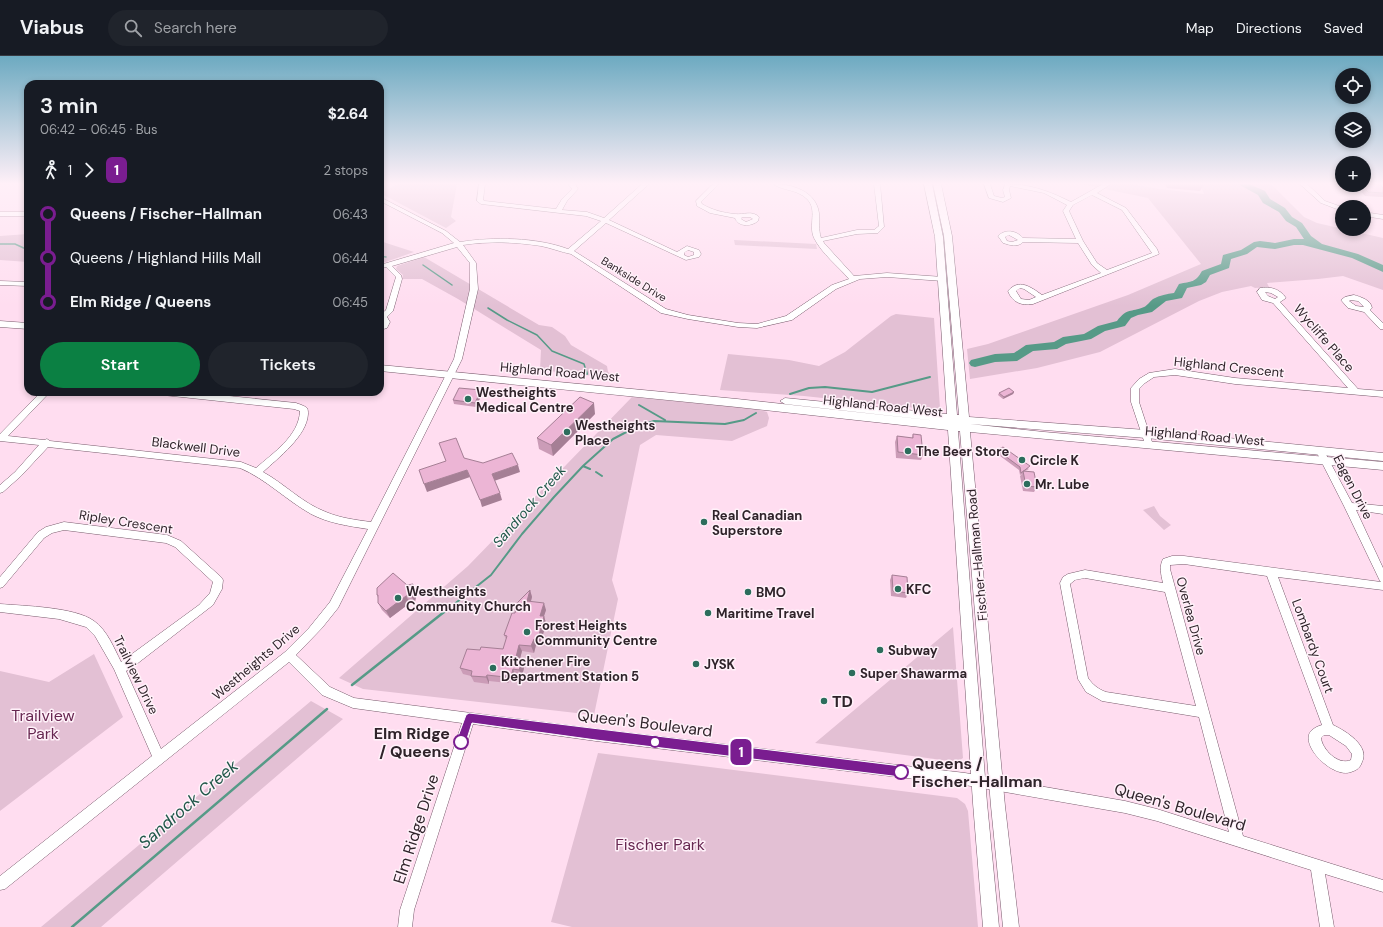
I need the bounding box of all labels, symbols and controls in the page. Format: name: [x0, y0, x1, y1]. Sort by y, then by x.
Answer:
search box: [108, 10, 388, 46]
text: Viabus: [20, 15, 84, 40]
icon: search: [122, 17, 144, 39]
text: Search here: [154, 18, 237, 38]
text: Map: [1186, 19, 1214, 37]
text: Directions: [1236, 19, 1302, 37]
text: Saved: [1324, 19, 1363, 37]
map controls: [1335, 68, 1371, 236]
button: locate: [1335, 68, 1371, 104]
text: 3 min: [40, 91, 98, 120]
text: $2.64: [328, 104, 368, 124]
button: layers: [1335, 112, 1371, 148]
text: 06:42 – 06:45 · Bus: [40, 121, 157, 138]
button: +: [1335, 156, 1371, 192]
icon: walk: [40, 159, 62, 181]
icon: forward: [78, 159, 100, 181]
text: 1: [114, 161, 119, 179]
text: 1: [68, 162, 72, 179]
text: 2 stops: [324, 162, 368, 179]
button: −: [1335, 200, 1371, 236]
text: Queens / Fischer-Hallman: [70, 204, 262, 224]
text: 06:43: [333, 206, 368, 223]
text: Queens / Highland Hills Mall: [70, 248, 261, 268]
text: 06:44: [333, 250, 368, 267]
street label: Bankside Drive: [599, 253, 669, 305]
text: Elm Ridge / Queens: [70, 292, 211, 312]
text: 06:45: [332, 294, 368, 311]
street label: Wycliffe Place: [1290, 301, 1358, 375]
button: Start: [40, 342, 200, 388]
button: Tickets: [208, 342, 368, 388]
street label: Highland Crescent: [1173, 353, 1285, 381]
street label: Highland Road West: [499, 358, 621, 386]
place label: Westheights Medical Centre: [476, 384, 574, 416]
street label: Highland Road West: [822, 391, 944, 421]
marker: Westheights Medical Centre: [463, 394, 473, 404]
place label: Westheights Place: [575, 417, 656, 449]
street label: Highland Road West: [1144, 422, 1266, 450]
marker: Westheights Place: [562, 427, 572, 437]
street label: Blackwell Drive: [151, 433, 241, 461]
place label: The Beer Store: [916, 443, 1009, 460]
marker: The Beer Store: [903, 446, 913, 456]
place label: Circle K: [1030, 452, 1080, 469]
street label: Eagen Drive: [1329, 452, 1377, 522]
marker: Circle K: [1017, 455, 1027, 465]
water label: Sandrock Creek: [488, 461, 570, 551]
place label: Mr. Lube: [1035, 476, 1089, 493]
marker: Mr. Lube: [1022, 479, 1032, 489]
street label: Fischer-Hallman Road: [963, 488, 991, 622]
street label: Ripley Crescent: [78, 506, 174, 538]
place label: Real Canadian Superstore: [712, 507, 802, 539]
marker: Real Canadian Superstore: [699, 517, 709, 527]
street label: Overlea Drive: [1172, 575, 1210, 657]
place label: KFC: [906, 581, 931, 598]
place label: Westheights Community Church: [406, 583, 531, 615]
place label: BMO: [756, 584, 786, 601]
marker: KFC: [893, 584, 903, 594]
marker: BMO: [743, 587, 753, 597]
marker: Westheights Community Church: [393, 593, 403, 603]
street label: Lombardy Court: [1288, 597, 1338, 695]
place label: Maritime Travel: [716, 605, 815, 622]
marker: Maritime Travel: [703, 608, 713, 618]
place label: Forest Heights Community Centre: [535, 617, 657, 649]
street label: Westheights Drive: [209, 620, 303, 704]
marker: Forest Heights Community Centre: [522, 627, 532, 637]
street label: Trailview Drive: [110, 633, 162, 717]
place label: Subway: [888, 642, 938, 659]
marker: Subway: [875, 645, 885, 655]
place label: Kitchener Fire Department Station 5: [501, 653, 639, 685]
place label: JYSK: [704, 656, 736, 673]
marker: JYSK: [691, 659, 701, 669]
marker: Kitchener Fire Department Station 5: [488, 663, 498, 673]
place label: Super Shawarma: [860, 665, 967, 682]
marker: Super Shawarma: [847, 668, 857, 678]
place label: TD: [832, 691, 853, 712]
marker: TD: [819, 696, 829, 706]
street label: Queen's Boulevard: [576, 704, 714, 742]
park label: Trailview Park: [11, 705, 75, 744]
place label: Elm Ridge / Queens: [374, 723, 450, 762]
marker: Elm Ridge / Queens: [453, 734, 469, 750]
unlabelled marker: [649, 736, 661, 748]
line badge: 1: [728, 739, 754, 765]
text: 1: [738, 743, 744, 761]
place label: Queens / Fischer-Hallman: [912, 753, 1042, 792]
water label: Sandrock Creek: [133, 754, 243, 853]
marker: Queens / Fischer-Hallman: [893, 764, 909, 780]
street label: Elm Ridge Drive: [388, 771, 444, 887]
street label: Queen's Boulevard: [1112, 778, 1248, 836]
park label: Fischer Park: [615, 834, 705, 855]

